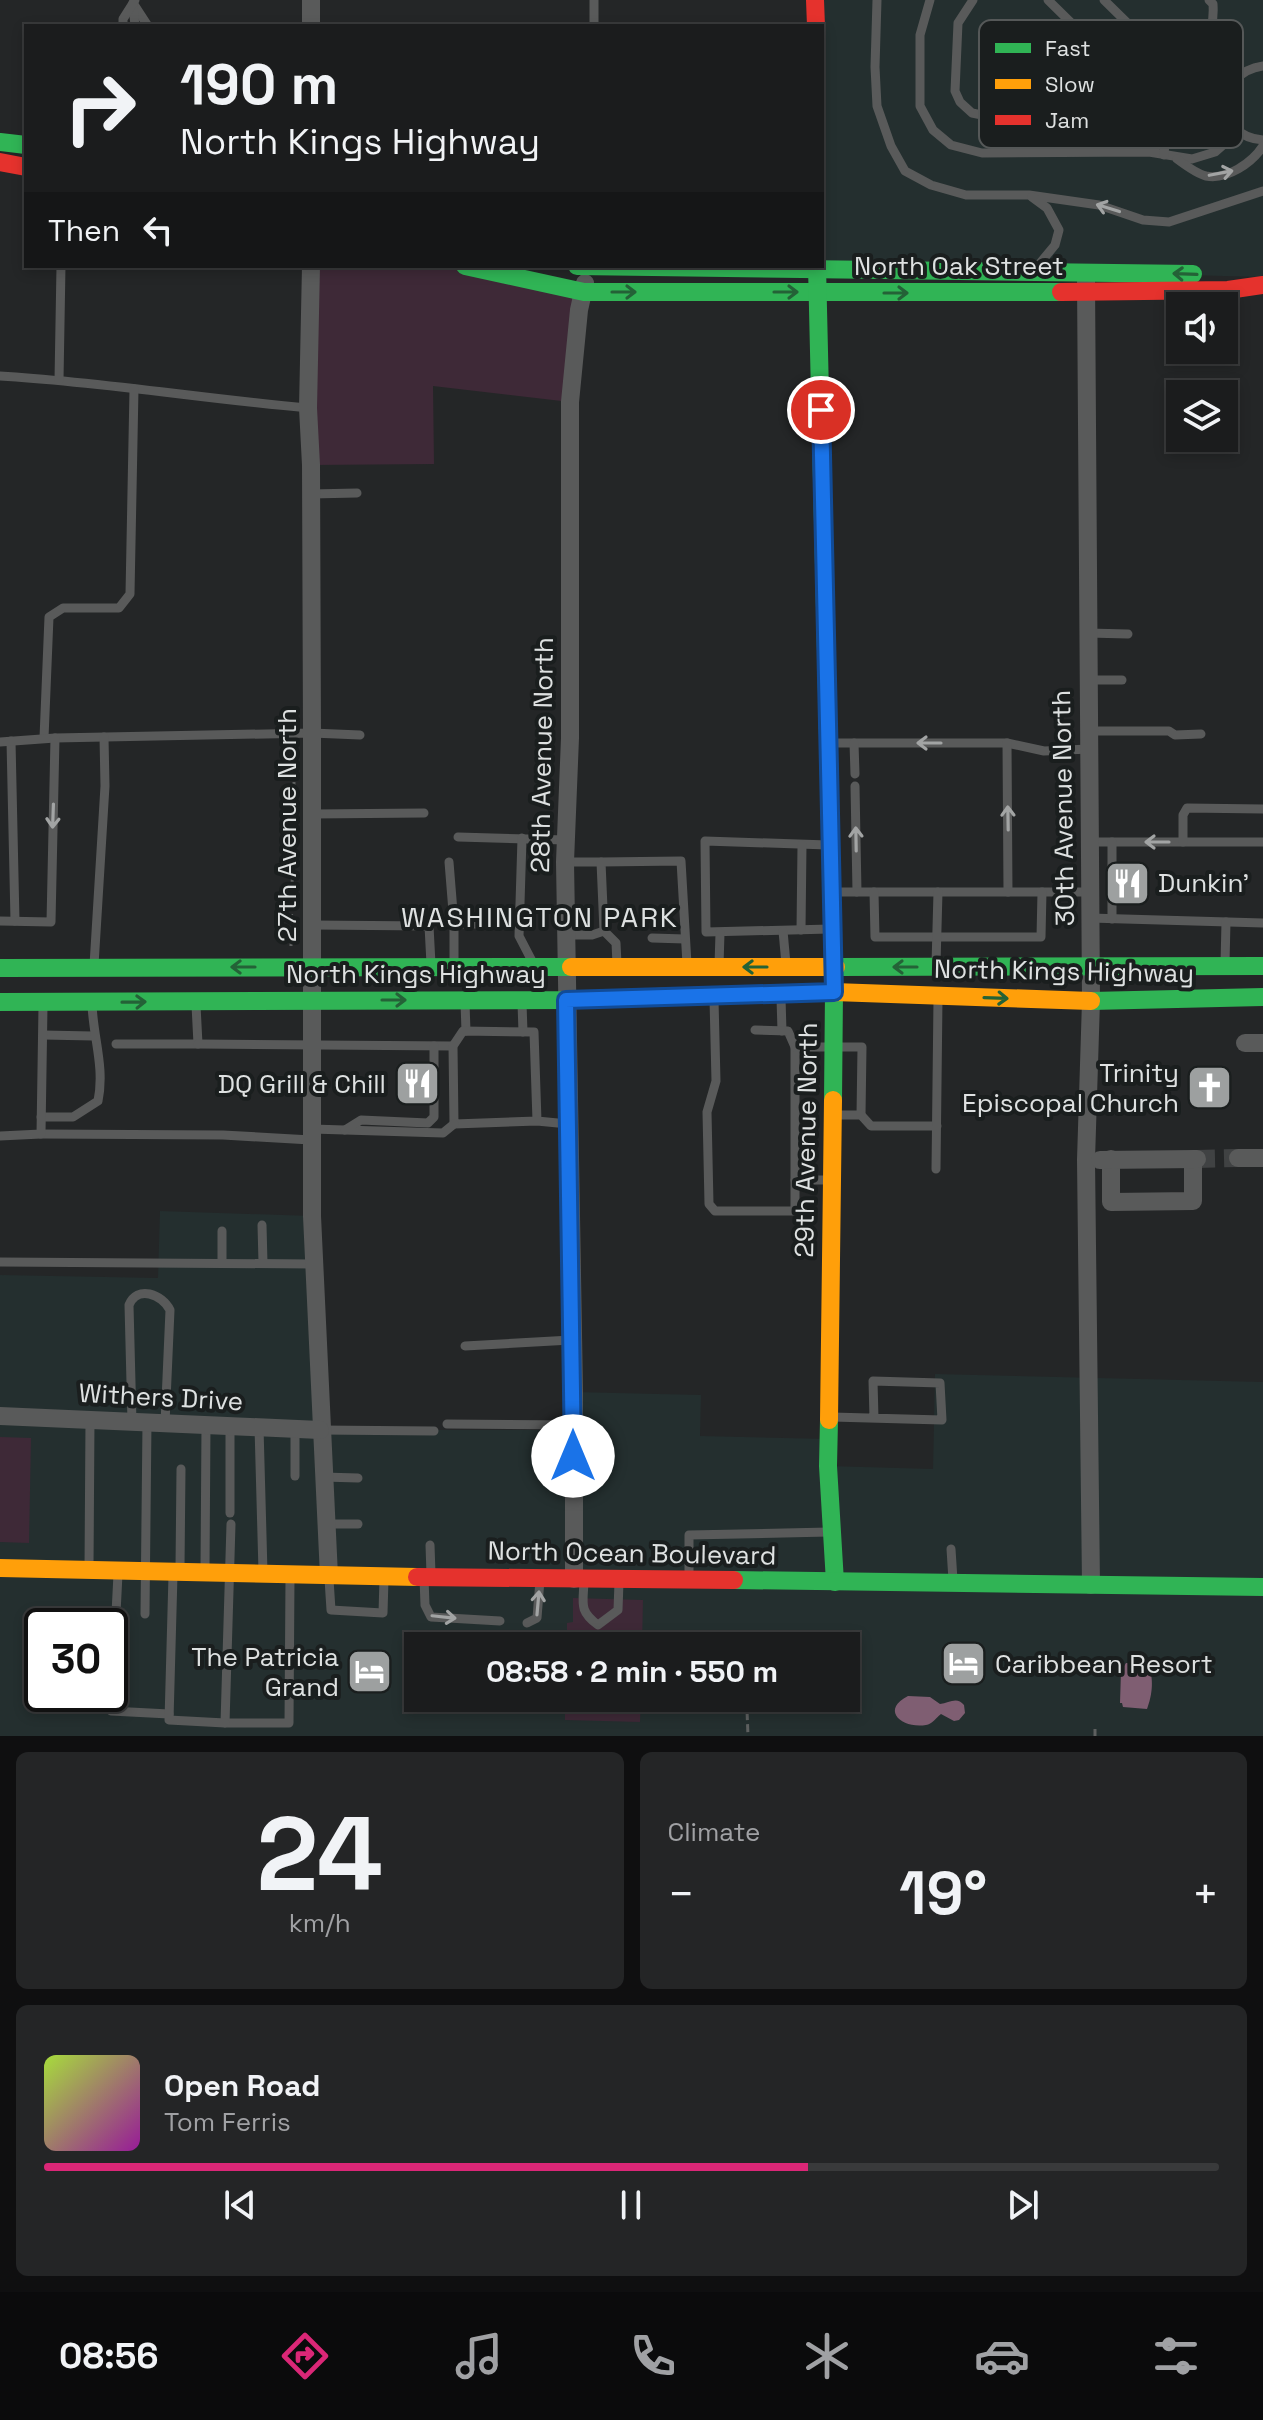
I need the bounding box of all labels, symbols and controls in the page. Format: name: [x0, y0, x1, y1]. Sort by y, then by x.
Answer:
legend: [979, 20, 1243, 148]
text: Fast: [1045, 34, 1091, 62]
text: 190 m: [180, 49, 338, 120]
icon: right: [48, 56, 152, 160]
text: Slow: [1045, 70, 1095, 98]
text: Jam: [1045, 106, 1089, 134]
text: North Kings Highway: [180, 119, 540, 165]
one-way arrow: [1207, 165, 1233, 180]
one-way arrow: [1096, 200, 1121, 215]
icon: left: [136, 208, 180, 252]
text: Then: [48, 211, 120, 250]
street label: North Oak Street: [854, 249, 1064, 283]
one-way arrow: [1172, 266, 1199, 281]
one-way arrow: [610, 284, 637, 300]
one-way arrow: [772, 284, 799, 300]
one-way arrow: [882, 285, 909, 301]
map controls: [1166, 292, 1238, 452]
button: sound: [1166, 292, 1238, 364]
pin: [787, 376, 855, 444]
button: layers: [1166, 380, 1238, 452]
icon: arrive: [799, 388, 843, 432]
street label: 28th Avenue North: [523, 637, 561, 873]
street label: 30th Avenue North: [1044, 690, 1082, 926]
street label: 27th Avenue North: [270, 708, 304, 942]
one-way arrow: [916, 735, 943, 751]
one-way arrow: [46, 802, 61, 829]
one-way arrow: [1000, 805, 1016, 832]
one-way arrow: [848, 826, 864, 853]
one-way arrow: [1144, 834, 1171, 850]
restaurant icon: Dunkin': [1103, 859, 1151, 907]
place label: Dunkin': [1158, 866, 1249, 900]
district label: WASHINGTON PARK: [401, 899, 679, 935]
street label: North Kings Highway: [934, 952, 1194, 990]
street label: North Kings Highway: [286, 957, 546, 991]
one-way arrow: [230, 959, 257, 975]
one-way arrow: [742, 959, 769, 975]
one-way arrow: [892, 959, 919, 975]
one-way arrow: [982, 991, 1009, 1006]
one-way arrow: [380, 992, 407, 1008]
one-way arrow: [120, 995, 147, 1010]
street label: 29th Avenue North: [787, 1022, 825, 1258]
place label: Trinity Episcopal Church: [962, 1056, 1179, 1120]
restaurant icon: DQ Grill & Chill: [393, 1060, 441, 1108]
church icon: Trinity Episcopal Church: [1186, 1064, 1234, 1112]
place label: DQ Grill & Chill: [218, 1067, 386, 1101]
street label: Withers Drive: [78, 1376, 244, 1418]
position arrow: [531, 1414, 615, 1498]
street label: North Ocean Boulevard: [487, 1533, 777, 1573]
one-way arrow: [531, 1590, 546, 1617]
speed limit sign: 30: [24, 1608, 128, 1712]
one-way arrow: [430, 1610, 457, 1625]
place label: The Patricia Grand: [191, 1640, 339, 1704]
hotel icon: Caribbean Resort: [940, 1640, 988, 1688]
place label: Caribbean Resort: [995, 1647, 1213, 1681]
hotel icon: The Patricia Grand: [346, 1648, 394, 1696]
text: 08:58 · 2 min · 550 m: [486, 1652, 778, 1691]
text: 24: [257, 1788, 383, 1920]
text: Climate: [668, 1815, 760, 1849]
text: 19°: [899, 1855, 987, 1932]
text: −: [668, 1866, 695, 1922]
text: +: [1192, 1866, 1219, 1922]
text: km/h: [289, 1906, 351, 1940]
text: Open Road: [164, 2066, 320, 2105]
text: Tom Ferris: [164, 2105, 291, 2139]
icon: previous: [218, 2183, 262, 2227]
icon: pause: [609, 2183, 653, 2227]
icon: next: [1001, 2183, 1045, 2227]
icon: directions: [277, 2328, 333, 2384]
icon: music: [451, 2328, 507, 2384]
icon: phone: [625, 2328, 681, 2384]
icon: climate: [799, 2328, 855, 2384]
icon: car: [974, 2328, 1030, 2384]
icon: filters: [1148, 2328, 1204, 2384]
text: 08:56: [59, 2333, 159, 2379]

